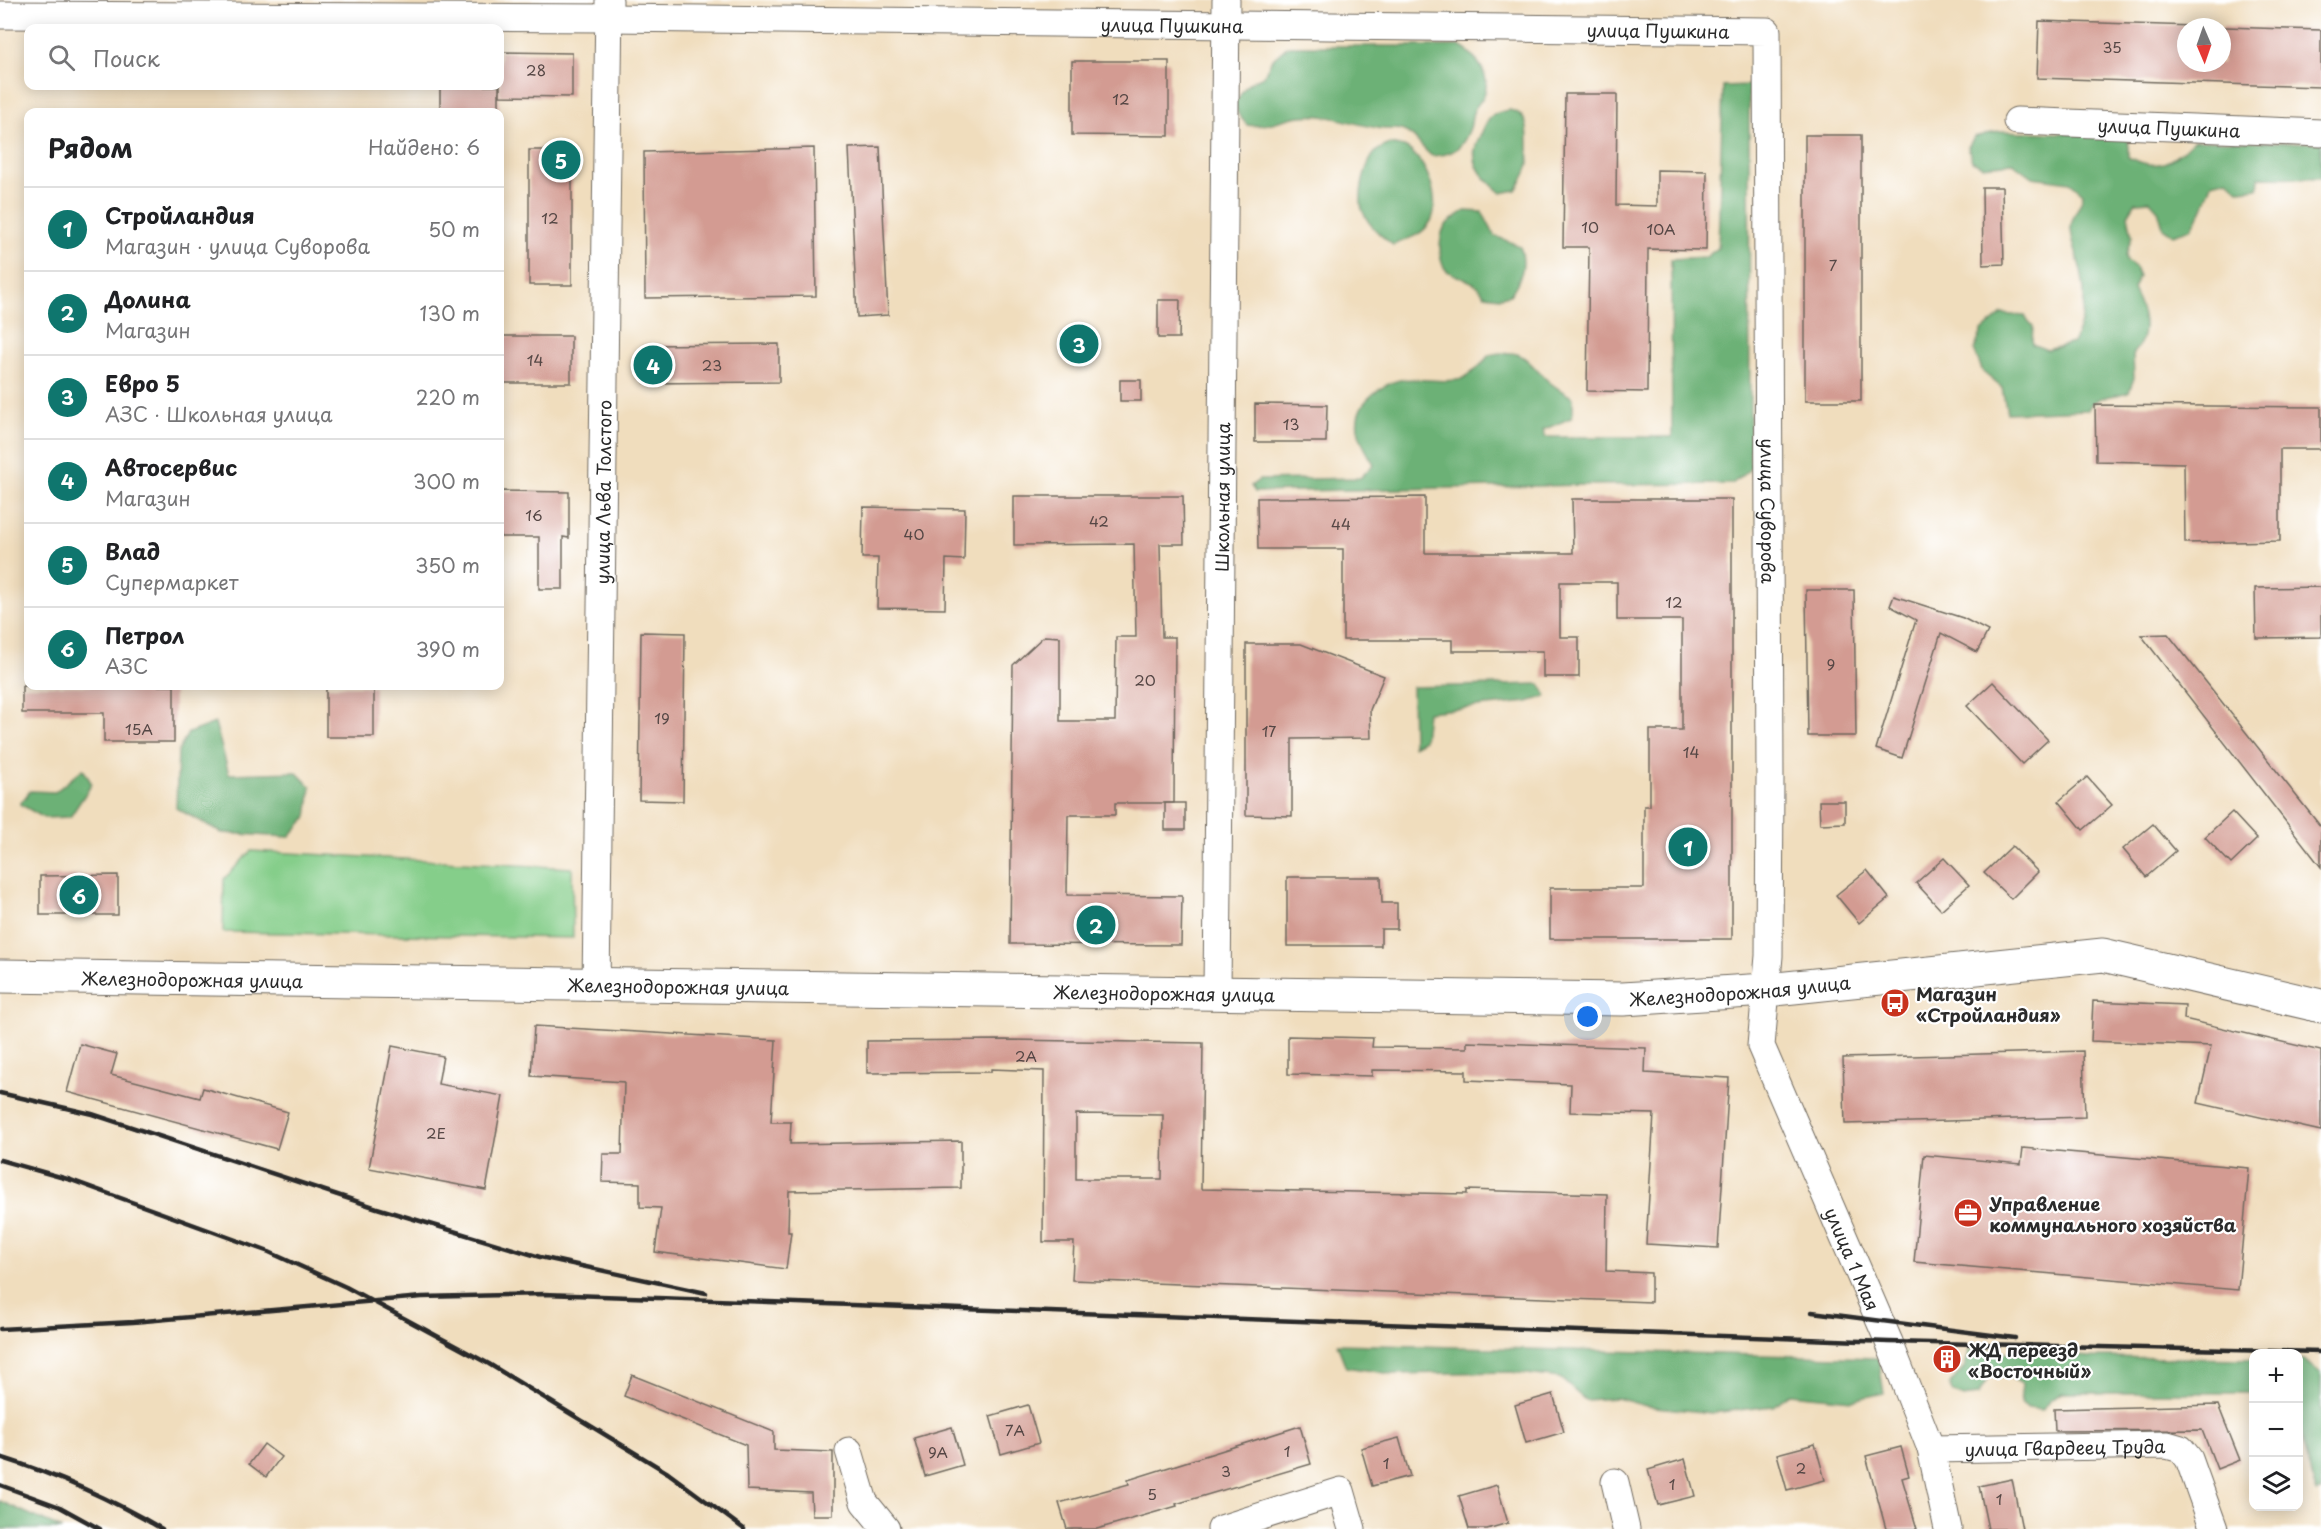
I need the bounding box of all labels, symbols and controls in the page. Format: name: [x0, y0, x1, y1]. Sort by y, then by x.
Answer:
street label: улица Пушкина: [1100, 10, 1244, 39]
street label: улица Пушкина: [1586, 15, 1730, 44]
north arrow: [2177, 18, 2231, 72]
search box: [24, 24, 504, 90]
house number: 35: [2102, 35, 2122, 58]
icon: search: [45, 41, 78, 74]
text: Поиск: [93, 41, 160, 74]
house number: 28: [526, 58, 546, 81]
house number: 12: [1112, 87, 1130, 110]
street label: улица Пушкина: [2097, 111, 2241, 143]
text: Рядом: [48, 128, 133, 167]
text: Найдено: 6: [368, 132, 480, 162]
pin: 5: [542, 138, 580, 182]
text: Стройландия: [105, 198, 255, 231]
house number: 12: [541, 206, 559, 229]
text: 1: [63, 214, 72, 244]
text: 50 m: [428, 214, 480, 244]
house number: 10: [1581, 215, 1599, 238]
house number: 10А: [1646, 217, 1676, 240]
text: Магазин · улица Суворова: [105, 231, 370, 261]
house number: 7: [1829, 253, 1838, 276]
text: Долина: [105, 282, 191, 315]
text: 2: [60, 298, 75, 328]
text: 130 m: [420, 298, 480, 328]
text: Магазин: [105, 315, 191, 345]
pin: 3: [1060, 322, 1098, 366]
pin: 4: [634, 342, 672, 388]
house number: 14: [527, 348, 543, 371]
house number: 23: [702, 353, 722, 376]
text: Евро 5: [105, 366, 180, 399]
text: 3: [61, 382, 74, 412]
text: 220 m: [416, 382, 480, 412]
text: АЗС · Школьная улица: [105, 399, 333, 429]
street label: улица Льва Толстого: [588, 399, 617, 585]
house number: 13: [1283, 412, 1299, 435]
street label: Школьная улица: [1207, 421, 1236, 572]
street label: улица Суворова: [1755, 438, 1783, 584]
text: Автосервис: [105, 450, 237, 483]
text: 4: [61, 466, 74, 496]
text: 300 m: [413, 466, 480, 496]
text: Магазин: [105, 483, 191, 513]
house number: 16: [525, 503, 543, 526]
house number: 42: [1089, 509, 1109, 532]
house number: 44: [1331, 512, 1351, 535]
house number: 40: [904, 522, 924, 545]
text: Влад: [105, 534, 160, 567]
text: 5: [61, 550, 74, 580]
text: 350 m: [415, 550, 480, 580]
text: Супермаркет: [105, 567, 238, 597]
house number: 12: [1665, 590, 1683, 613]
text: Петрол: [105, 618, 184, 651]
text: 6: [60, 634, 75, 664]
text: 390 m: [416, 634, 480, 664]
text: АЗС: [105, 651, 148, 681]
house number: 9: [1827, 652, 1835, 675]
house number: 20: [1134, 668, 1156, 691]
house number: 19: [654, 706, 670, 729]
house number: 15А: [125, 717, 153, 740]
house number: 17: [1262, 719, 1276, 742]
house number: 14: [1683, 740, 1699, 763]
pin: 1: [1668, 824, 1708, 870]
pin: 6: [60, 872, 98, 918]
pin: 2: [1076, 902, 1116, 948]
street label: Железнодорожная улица: [81, 964, 304, 994]
street label: Железнодорожная улица: [1628, 968, 1852, 1012]
street label: Железнодорожная улица: [567, 971, 790, 1001]
street label: Железнодорожная улица: [1053, 977, 1276, 1008]
place label: Магазин «Стройландия»: [1916, 980, 2061, 1028]
bus stop icon: Магазин «Стройландия»: [1879, 987, 1911, 1019]
your location: [1573, 1002, 1602, 1031]
house number: 2А: [1015, 1044, 1037, 1067]
house number: 2Е: [426, 1121, 446, 1144]
place label: Управление коммунального хозяйства: [1989, 1190, 2237, 1238]
office icon: Управление коммунального хозяйства: [1952, 1197, 1984, 1229]
street label: улица 1 Мая: [1819, 1203, 1887, 1314]
place label: ЖД переезд «Восточный»: [1968, 1336, 2091, 1384]
building icon: ЖД переезд «Восточный»: [1931, 1343, 1963, 1375]
map controls: [2249, 1349, 2303, 1511]
button: +: [2249, 1349, 2303, 1403]
button: −: [2249, 1403, 2303, 1457]
house number: 7А: [1005, 1418, 1025, 1441]
street label: улица Гвардеец Труда: [1964, 1432, 2166, 1462]
house number: 1: [1284, 1439, 1290, 1462]
house number: 9А: [928, 1440, 948, 1463]
house number: 1: [1383, 1451, 1389, 1474]
house number: 2: [1796, 1456, 1806, 1479]
button: layers: [2249, 1457, 2303, 1511]
house number: 3: [1221, 1459, 1231, 1482]
house number: 1: [1669, 1472, 1675, 1495]
house number: 5: [1147, 1482, 1157, 1505]
house number: 1: [1996, 1487, 2002, 1510]

